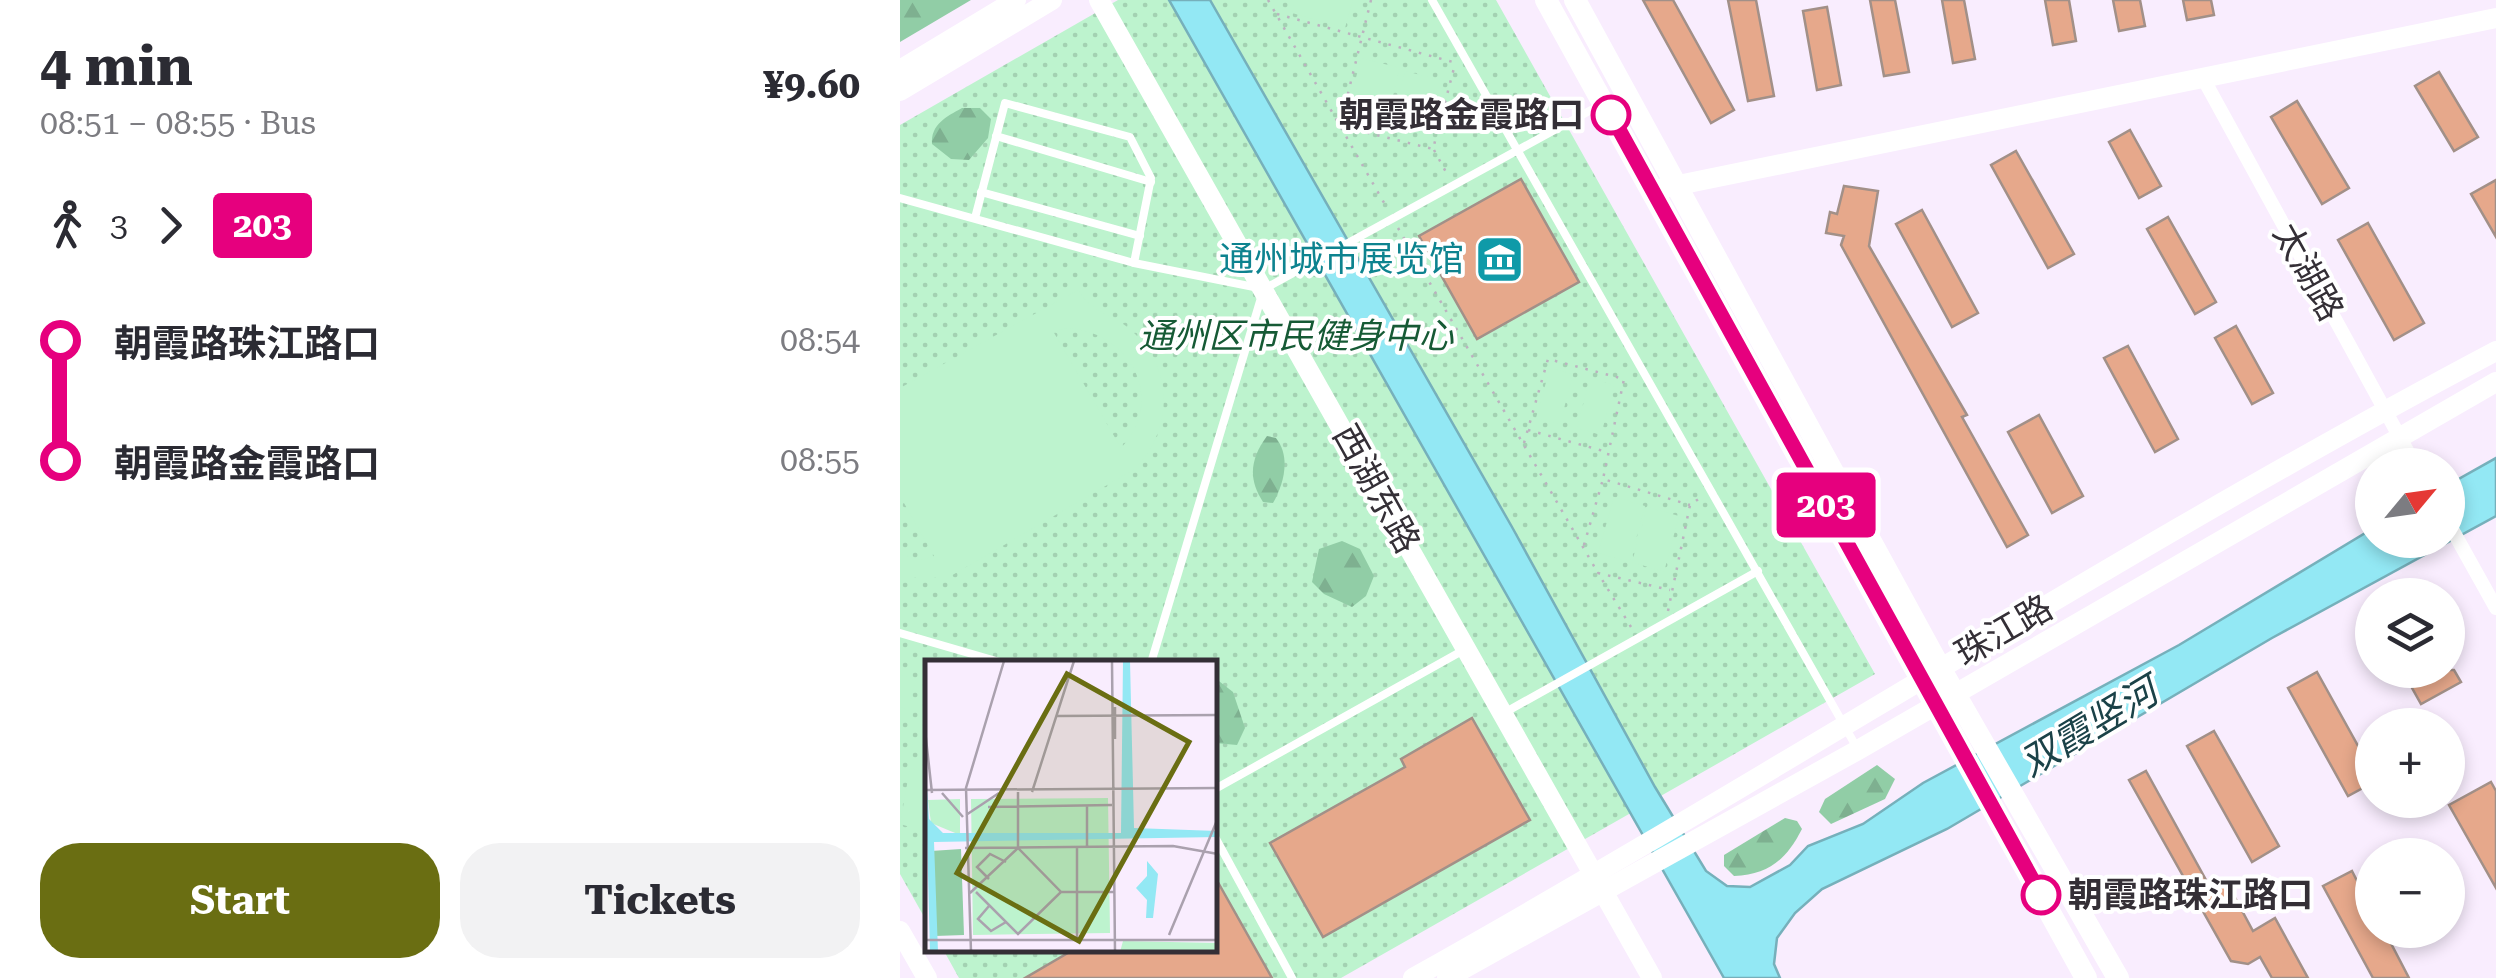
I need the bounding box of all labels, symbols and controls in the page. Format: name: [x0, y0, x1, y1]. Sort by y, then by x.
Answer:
text: 4 min: [40, 34, 193, 98]
text: ¥9.60: [763, 63, 860, 107]
place label: 朝霞路金霞路口: [1339, 95, 1584, 136]
marker: 朝霞路金霞路口: [1592, 96, 1630, 134]
text: 08:51 – 08:55 · Bus: [40, 104, 316, 142]
icon: walk: [40, 198, 95, 253]
icon: forward: [143, 198, 198, 253]
text: 203: [233, 205, 292, 246]
text: 3: [110, 206, 128, 244]
street label: 太湖路: [2265, 216, 2351, 328]
museum icon: 通州城市展览馆: [1473, 233, 1525, 285]
place label: 通州城市展览馆: [1219, 239, 1464, 280]
park label: 通州区市民健身中心: [1138, 316, 1454, 357]
text: 08:54: [780, 321, 860, 359]
text: 朝霞路珠江路口: [114, 322, 380, 366]
street label: 西湖东路: [1324, 418, 1428, 560]
text: 08:55: [780, 441, 860, 479]
text: 朝霞路金霞路口: [114, 442, 380, 486]
north arrow: [2355, 448, 2465, 558]
map controls: [2355, 448, 2465, 948]
line badge: 203: [1768, 472, 1884, 538]
text: 203: [1797, 485, 1855, 526]
button: layers: [2355, 578, 2465, 688]
street label: 珠江路: [1948, 587, 2060, 675]
inset map: [925, 660, 1218, 953]
water label: 双霞竖河: [2013, 665, 2171, 785]
button: +: [2355, 708, 2465, 818]
button: −: [2355, 838, 2465, 948]
button: Start: [40, 843, 440, 958]
button: Tickets: [460, 843, 860, 958]
place label: 朝霞路珠江路口: [2068, 875, 2313, 916]
marker: 朝霞路珠江路口: [2022, 876, 2060, 914]

